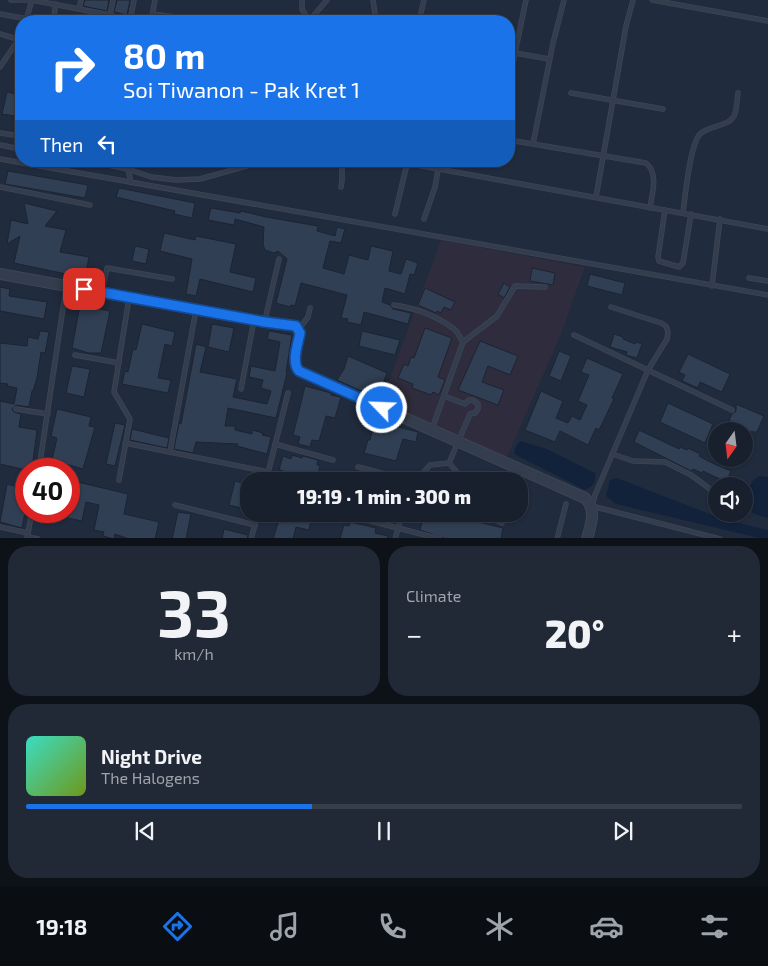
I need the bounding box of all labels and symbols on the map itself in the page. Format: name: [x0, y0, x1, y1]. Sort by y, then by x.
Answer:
pin: [63, 268, 105, 310]
position arrow: [355, 381, 407, 433]
north arrow: [708, 422, 752, 468]
speed limit sign: 40: [15, 458, 80, 523]

